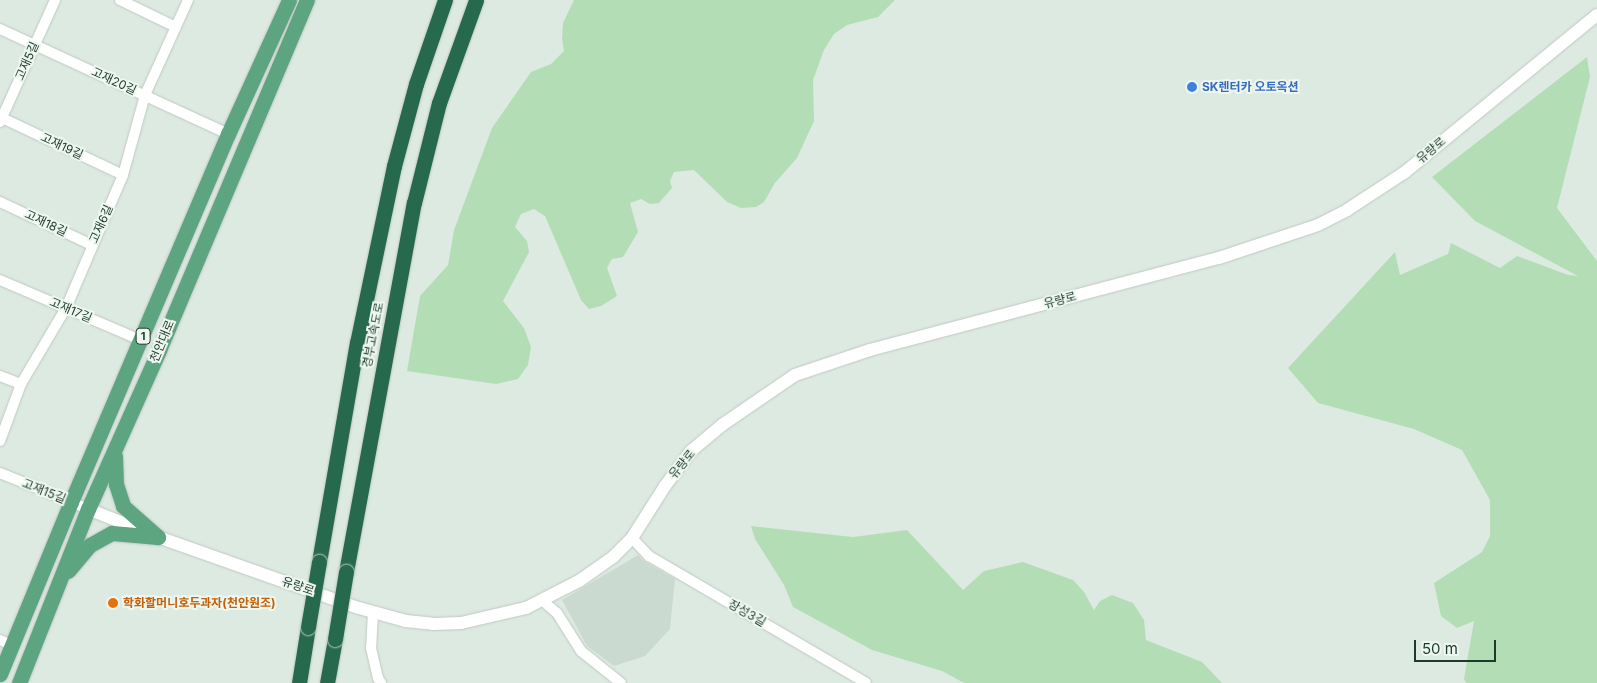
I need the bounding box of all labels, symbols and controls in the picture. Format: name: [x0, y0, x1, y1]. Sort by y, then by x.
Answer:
street label: 고재5길: [12, 40, 42, 82]
street label: 고재20길: [89, 64, 139, 98]
place label: SK렌터카 오토옥션: [1202, 80, 1299, 94]
marker: SK렌터카 오토옥션: [1186, 81, 1198, 93]
street label: 고재19길: [38, 130, 86, 162]
street label: 유량로: [1414, 134, 1448, 166]
street label: 고재6길: [86, 203, 116, 245]
street label: 고재18길: [22, 207, 70, 239]
street label: 유량로: [1042, 289, 1078, 311]
street label: 고재17길: [48, 295, 94, 325]
street label: 경부고속도로: [360, 301, 386, 369]
street label: 천안대로: [147, 318, 177, 364]
road number: 1: [136, 328, 150, 344]
street label: 유량로: [666, 447, 698, 481]
street label: 고재15길: [20, 476, 68, 506]
street label: 유량로: [280, 574, 316, 598]
place label: 학화할머니호두과자(천안원조): [123, 596, 276, 610]
marker: 학화할머니호두과자(천안원조): [107, 597, 119, 609]
street label: 장성3길: [726, 597, 768, 629]
scale bar: [1417, 630, 1500, 662]
text: 50 m: [1422, 639, 1458, 658]

